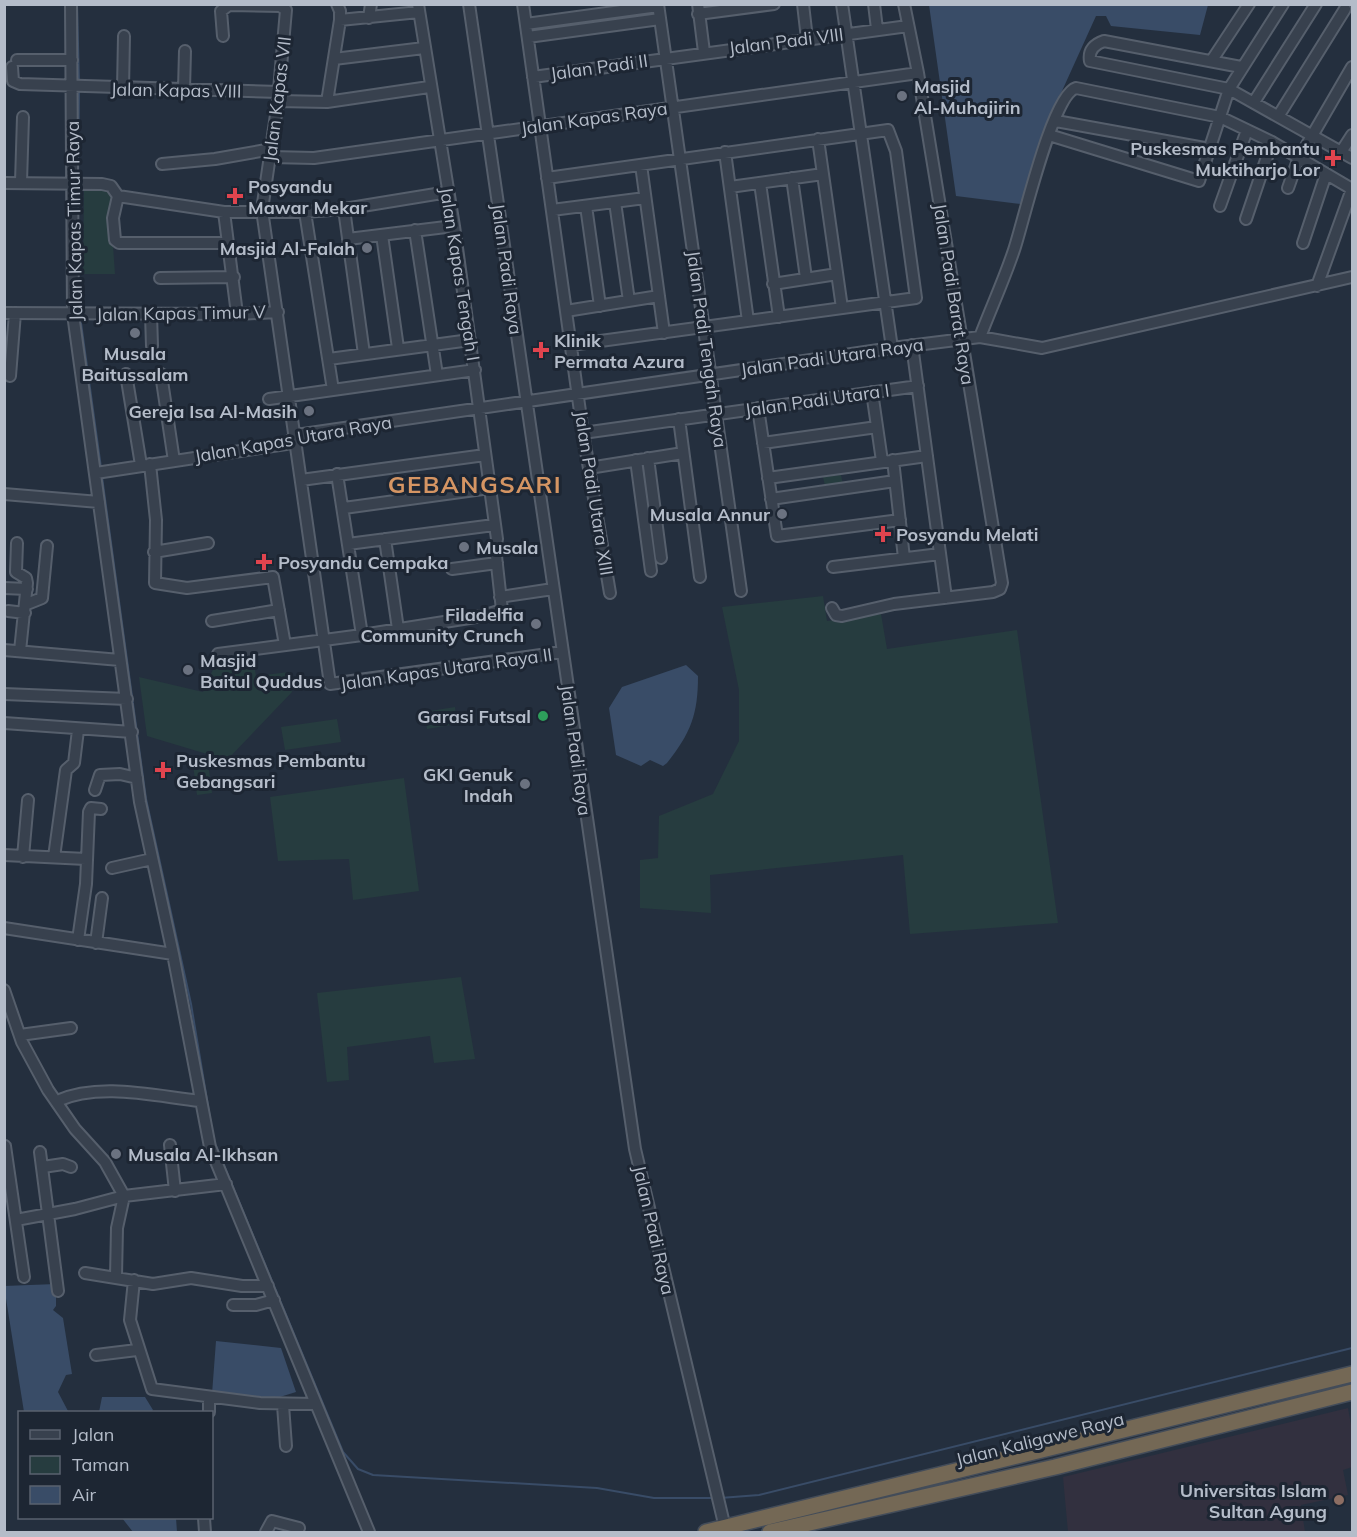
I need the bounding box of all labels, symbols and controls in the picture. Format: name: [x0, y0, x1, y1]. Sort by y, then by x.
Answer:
street label: Jalan Padi VIII: [727, 23, 845, 59]
street label: Jalan Kapas VII: [258, 35, 296, 163]
street label: Jalan Padi II: [549, 49, 649, 85]
place label: Masjid Al-Muhajirin: [914, 75, 1021, 119]
street label: Jalan Kapas VIII: [110, 77, 242, 103]
marker: Masjid Al-Muhajirin: [895, 89, 909, 103]
street label: Jalan Kapas Raya: [519, 96, 669, 140]
street label: Jalan Kapas Timur Raya: [61, 121, 87, 321]
place label: Puskesmas Pembantu Muktiharjo Lor: [1130, 137, 1321, 181]
marker: Puskesmas Pembantu Muktiharjo Lor: [1324, 149, 1342, 167]
place label: Posyandu Mawar Mekar: [248, 175, 368, 219]
street label: Jalan Kapas Tengah I: [435, 185, 485, 363]
marker: Posyandu Mawar Mekar: [226, 187, 244, 205]
street label: Jalan Padi Raya: [486, 202, 528, 336]
street label: Jalan Padi Barat Raya: [928, 202, 980, 386]
place label: Masjid Al-Falah: [220, 237, 355, 260]
marker: Masjid Al-Falah: [360, 241, 374, 255]
street label: Jalan Padi Tengah Raya: [682, 249, 732, 449]
street label: Jalan Kapas Timur V: [96, 300, 266, 326]
marker: Musala Baitussalam: [128, 326, 142, 340]
place label: Klinik Permata Azura: [554, 329, 685, 373]
street label: Jalan Padi Utara Raya: [739, 333, 925, 381]
marker: Klinik Permata Azura: [532, 341, 550, 359]
place label: Musala Baitussalam: [81, 342, 189, 386]
street label: Jalan Padi Utara I: [743, 378, 891, 422]
place label: Gereja Isa Al-Masih: [129, 400, 297, 423]
marker: Gereja Isa Al-Masih: [302, 404, 316, 418]
street label: Jalan Padi Utara XIII: [570, 409, 618, 577]
street label: Jalan Kapas Utara Raya: [193, 410, 393, 468]
district label: GEBANGSARI: [388, 469, 562, 499]
place label: Musala Annur: [650, 503, 771, 526]
marker: Musala Annur: [775, 507, 789, 521]
place label: Posyandu Melati: [896, 523, 1038, 546]
marker: Posyandu Melati: [874, 525, 892, 543]
place label: Musala: [476, 536, 538, 559]
marker: Musala: [457, 540, 471, 554]
place label: Posyandu Cempaka: [278, 551, 449, 574]
marker: Posyandu Cempaka: [255, 553, 273, 571]
place label: Filadelfia Community Crunch: [360, 603, 524, 647]
marker: Filadelfia Community Crunch: [529, 617, 543, 631]
street label: Jalan Kapas Utara Raya II: [338, 643, 554, 695]
place label: Masjid Baitul Quddus: [200, 649, 322, 693]
marker: Masjid Baitul Quddus: [181, 663, 195, 677]
street label: Jalan Padi Raya: [555, 683, 597, 817]
place label: Garasi Futsal: [417, 705, 531, 728]
marker: Garasi Futsal: [536, 709, 550, 723]
place label: Puskesmas Pembantu Gebangsari: [176, 749, 366, 793]
marker: Puskesmas Pembantu Gebangsari: [154, 761, 172, 779]
place label: GKI Genuk Indah: [423, 763, 514, 807]
marker: GKI Genuk Indah: [518, 777, 532, 791]
place label: Musala Al-Ikhsan: [128, 1143, 278, 1166]
marker: Musala Al-Ikhsan: [109, 1147, 123, 1161]
street label: Jalan Padi Raya: [628, 1163, 680, 1297]
street label: Jalan Kaligawe Raya: [953, 1407, 1127, 1471]
legend: [18, 1411, 213, 1519]
text: Jalan: [72, 1423, 114, 1446]
text: Taman: [72, 1453, 129, 1476]
place label: Universitas Islam Sultan Agung: [1180, 1479, 1327, 1523]
text: Air: [72, 1483, 97, 1506]
marker: Universitas Islam Sultan Agung: [1332, 1493, 1346, 1507]

